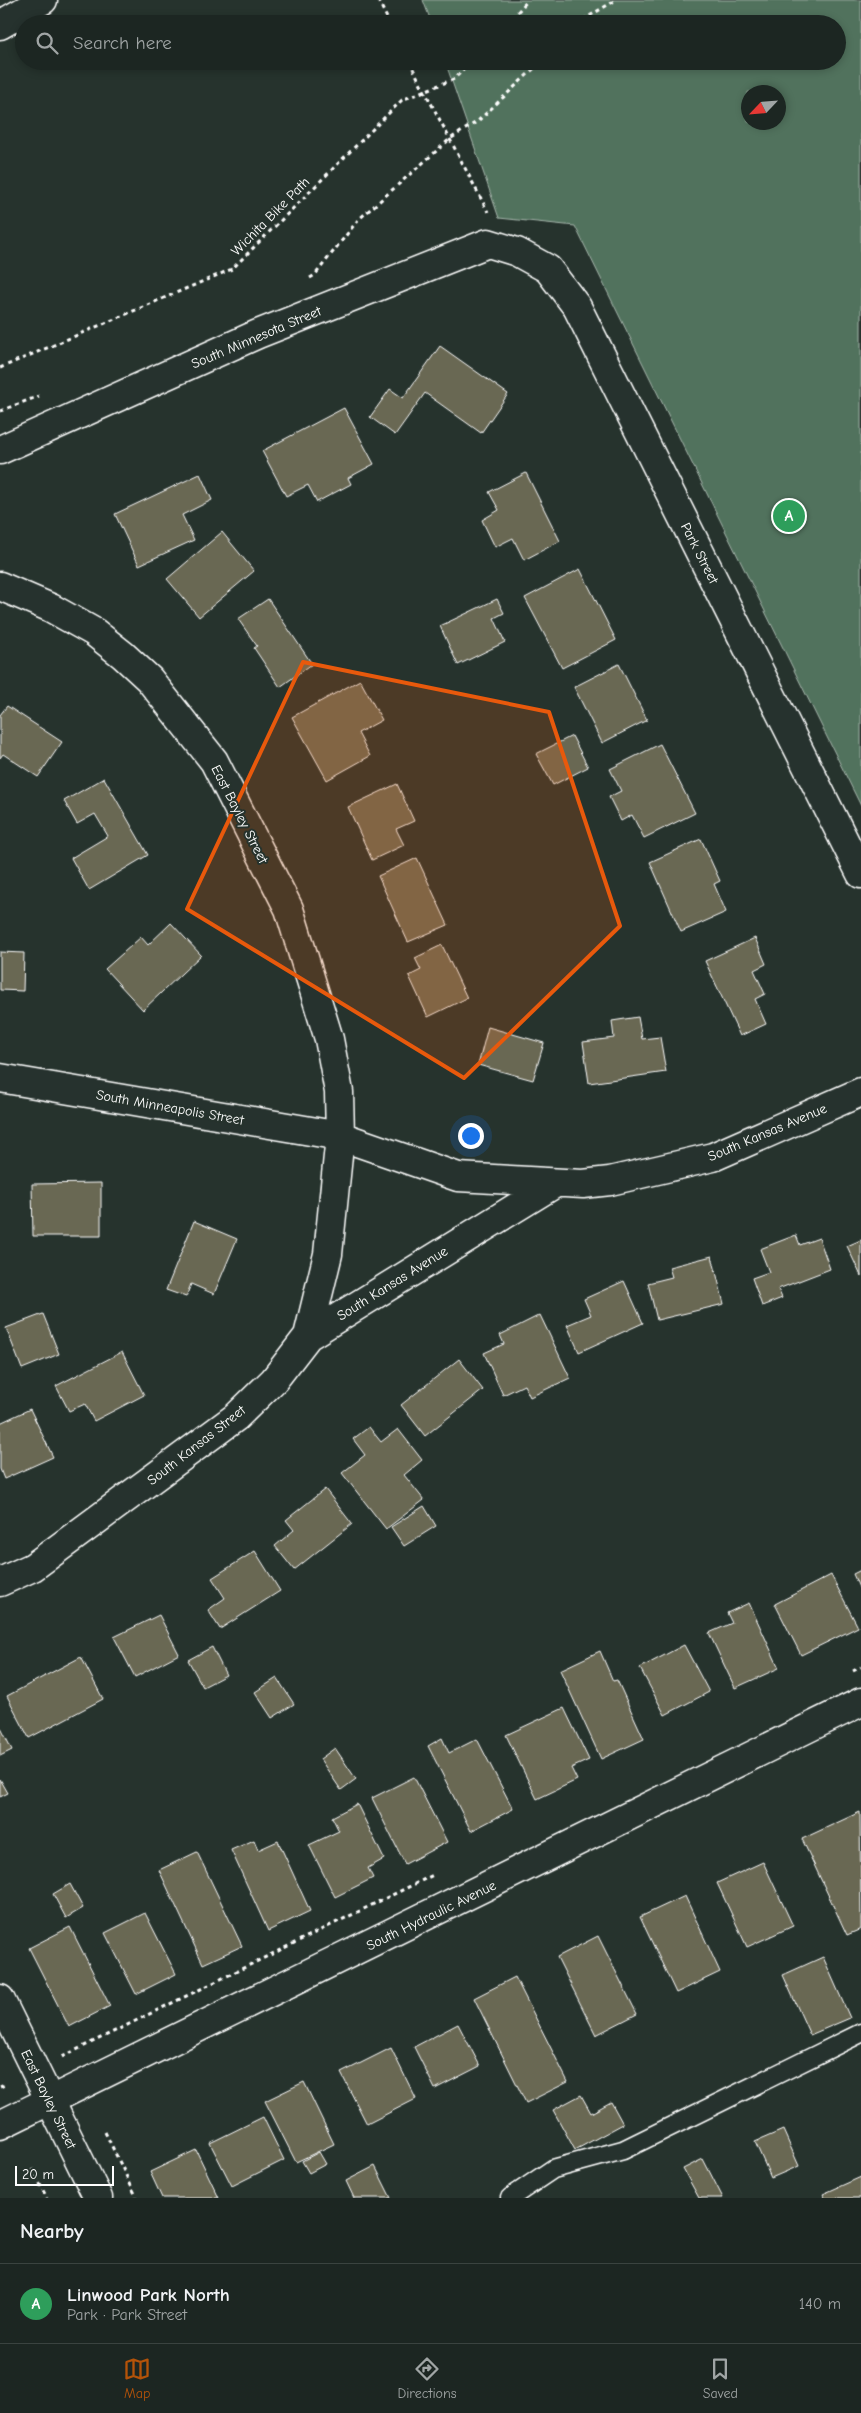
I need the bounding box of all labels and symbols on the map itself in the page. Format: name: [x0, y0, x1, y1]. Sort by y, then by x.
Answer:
north arrow: [741, 85, 786, 130]
street label: Wichita Bike Path: [227, 173, 313, 259]
street label: South Minnesota Street: [189, 302, 325, 373]
pin: A: [773, 497, 805, 535]
street label: Park Street: [677, 520, 723, 588]
street label: East Bayley Street: [207, 762, 272, 867]
street label: South Minneapolis Street: [95, 1086, 246, 1129]
street label: South Kansas Avenue: [705, 1100, 829, 1165]
your location: [458, 1123, 484, 1149]
street label: South Kansas Avenue: [334, 1242, 451, 1324]
street label: South Kansas Street: [144, 1401, 250, 1489]
street label: South Hydraulic Avenue: [364, 1877, 499, 1954]
street label: East Bayley Street: [17, 2047, 80, 2153]
scale bar: [15, 2163, 114, 2186]

